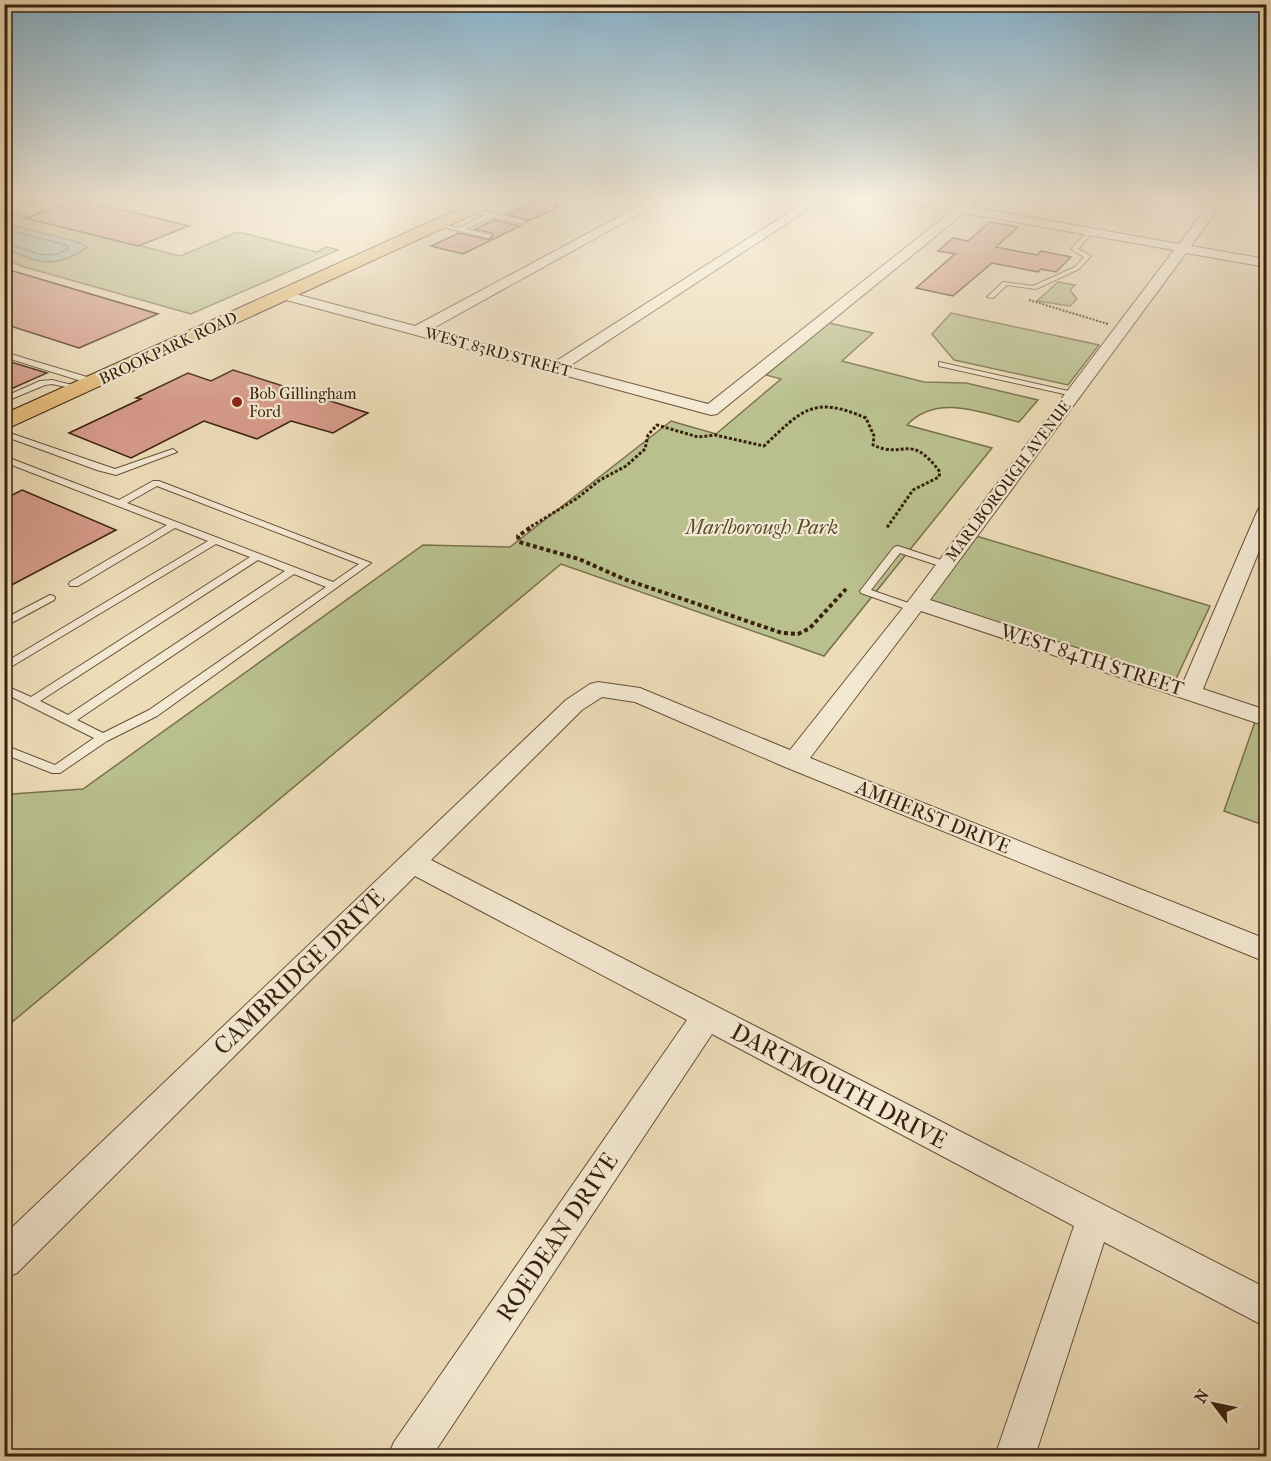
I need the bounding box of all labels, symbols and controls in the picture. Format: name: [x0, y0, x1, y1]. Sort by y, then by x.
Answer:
street label: BROOKPARK ROAD: [96, 308, 240, 388]
street label: WEST 83RD STREET: [422, 323, 573, 381]
place label: Bob Gillingham Ford: [249, 384, 357, 421]
marker: Bob Gillingham Ford: [230, 395, 244, 409]
street label: MARLBOROUGH AVENUE: [941, 397, 1075, 565]
park label: Marlborough Park: [684, 516, 838, 539]
street label: WEST 84TH STREET: [996, 619, 1187, 701]
street label: AMHERST DRIVE: [851, 775, 1014, 858]
street label: CAMBRIDGE DRIVE: [208, 883, 390, 1061]
street label: DARTMOUTH DRIVE: [726, 1017, 952, 1155]
street label: ROEDEAN DRIVE: [490, 1148, 624, 1326]
north arrow: [1184, 1374, 1244, 1434]
text: N: [1190, 1385, 1213, 1406]

